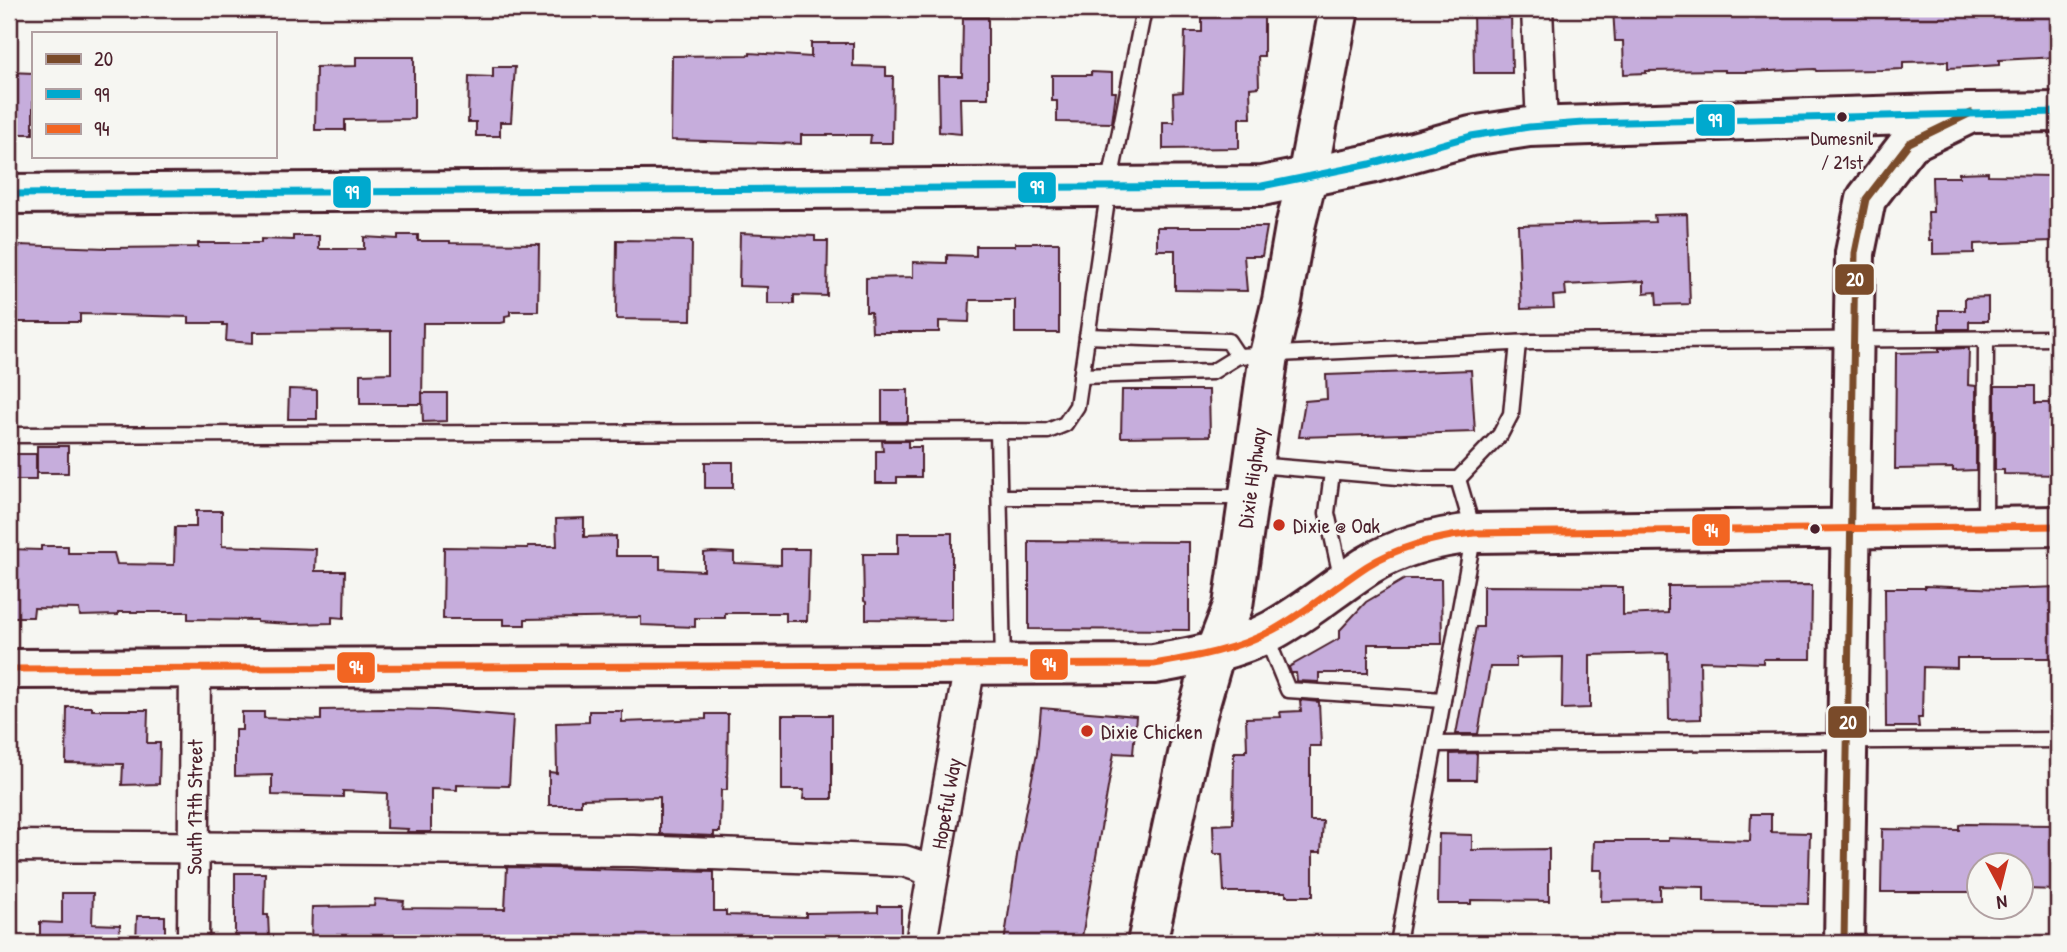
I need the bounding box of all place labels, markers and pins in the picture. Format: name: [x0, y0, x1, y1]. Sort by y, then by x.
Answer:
marker: Dumesnil / 21st: [1835, 110, 1849, 124]
place label: Dumesnil / 21st: [1811, 125, 1874, 175]
place label: Dixie @ Oak: [1293, 511, 1380, 540]
marker: Dixie @ Oak: [1271, 517, 1287, 533]
unlabelled marker: [1808, 522, 1822, 536]
place label: Dixie Chicken: [1101, 717, 1203, 746]
marker: Dixie Chicken: [1079, 723, 1095, 739]

